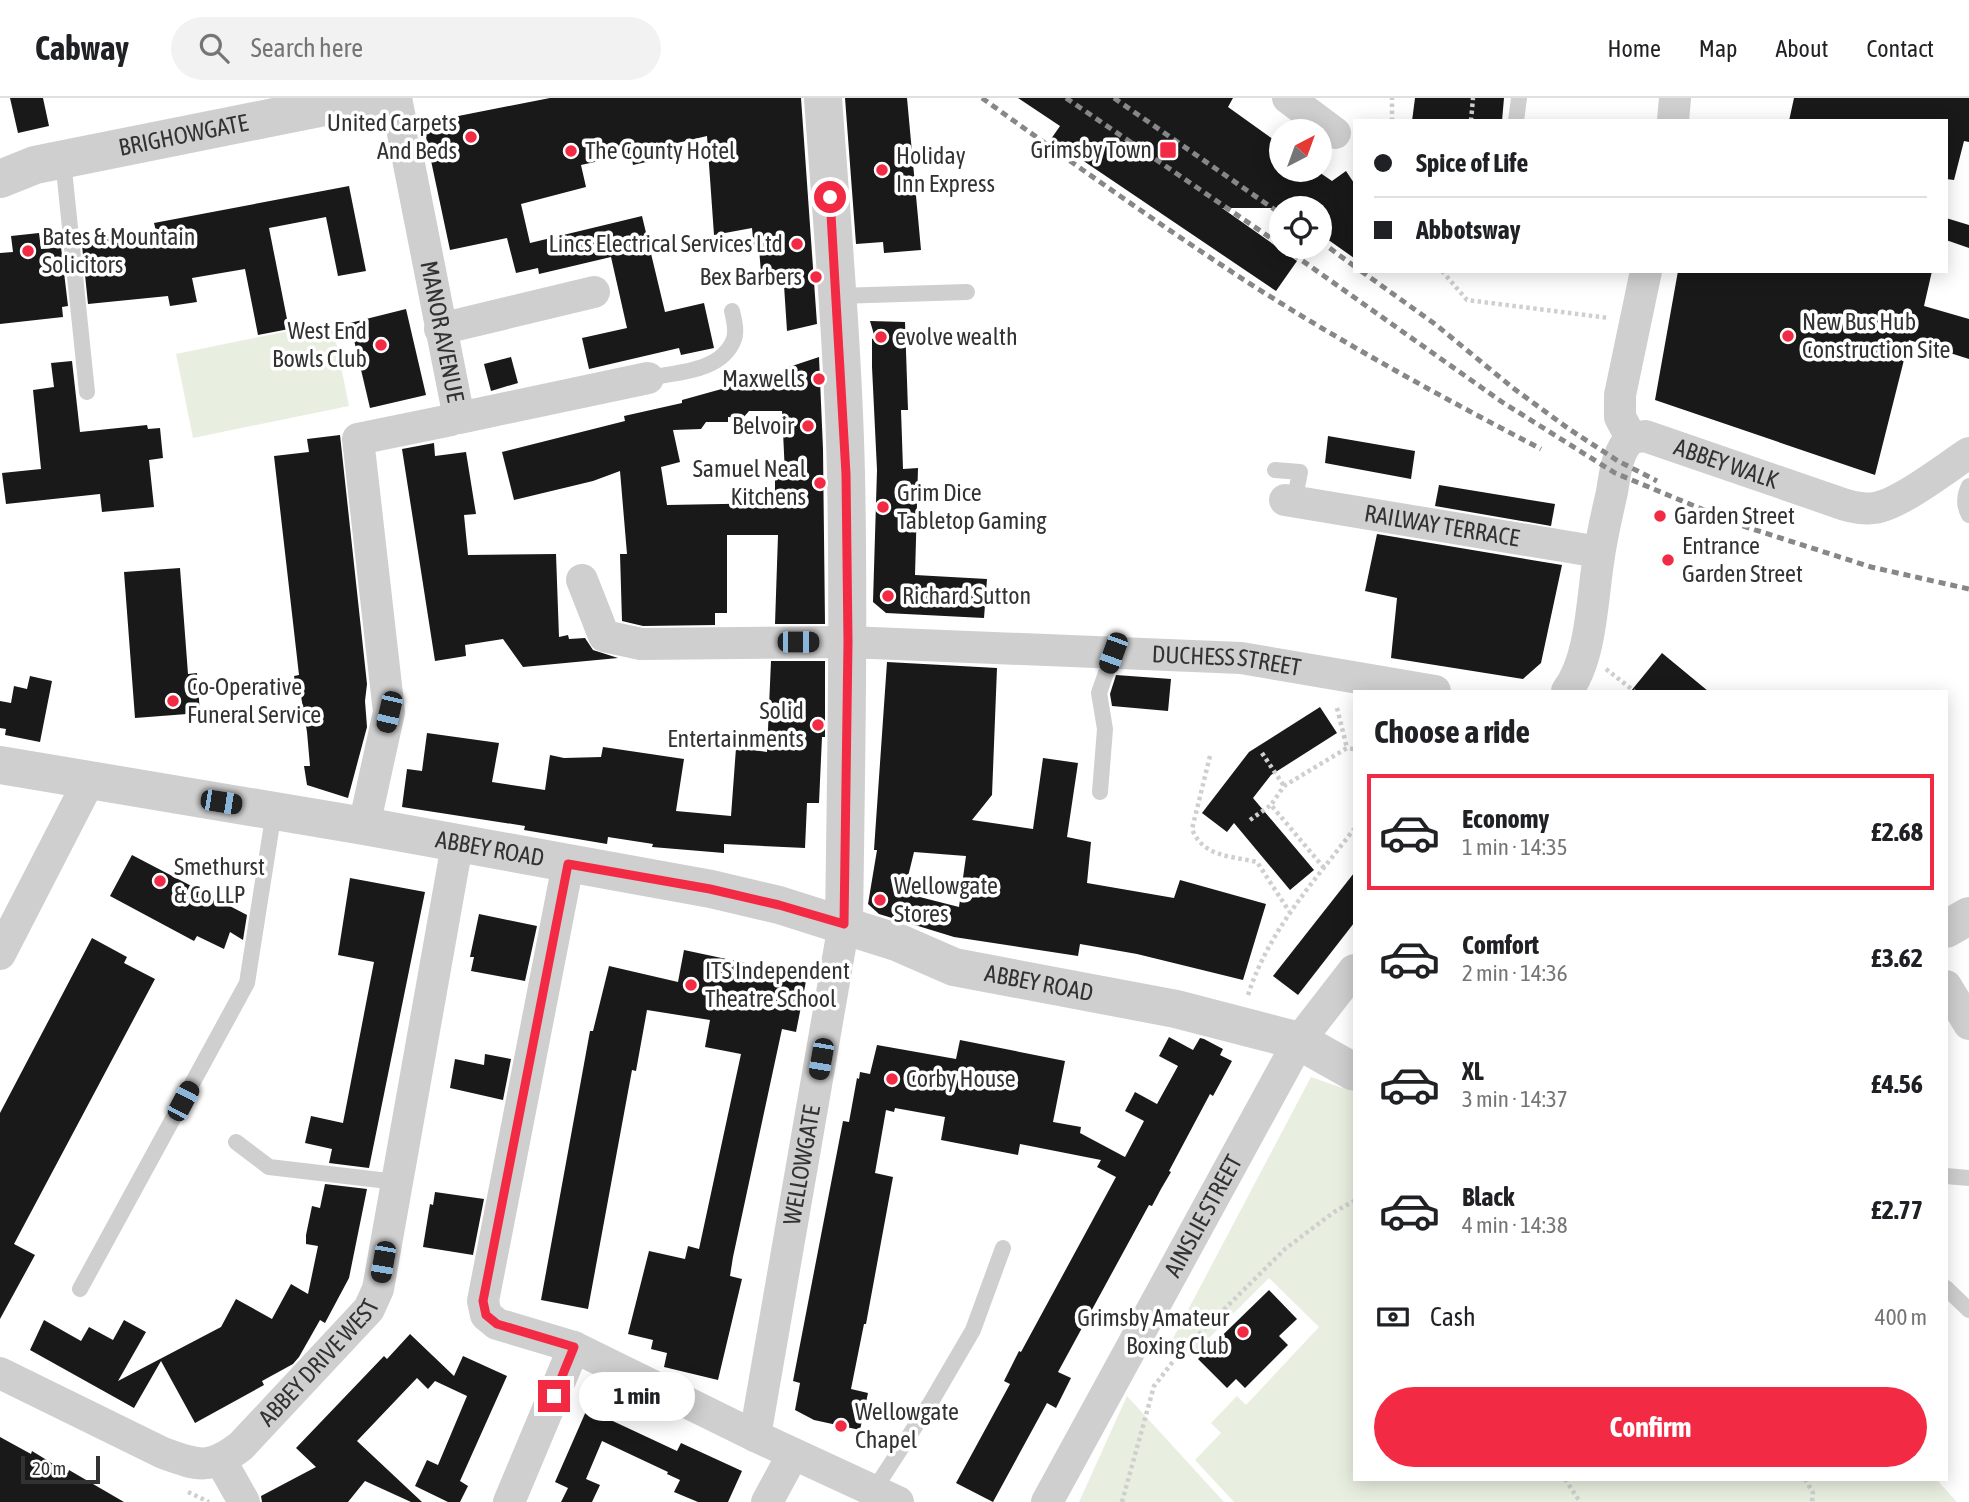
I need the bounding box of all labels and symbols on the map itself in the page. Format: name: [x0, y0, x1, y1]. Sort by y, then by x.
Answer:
street label: BRIGHOWGATE: [116, 109, 250, 161]
place label: United Carpets And Beds: [327, 109, 457, 164]
north arrow: [1269, 119, 1332, 182]
marker: United Carpets And Beds: [463, 129, 479, 145]
place label: Grimsby Town: [1031, 136, 1152, 163]
place label: The County Hotel: [585, 137, 736, 164]
marker: Grimsby Town: [1158, 140, 1178, 160]
place label: Holiday Inn Express: [896, 142, 995, 197]
marker: The County Hotel: [563, 143, 579, 159]
marker: Holiday Inn Express: [874, 162, 890, 178]
route start: [814, 181, 846, 213]
place label: Bates & Mountain Solicitors: [42, 223, 195, 278]
place label: Lincs Electrical Services Ltd: [548, 230, 783, 257]
marker: Lincs Electrical Services Ltd: [789, 236, 805, 252]
marker: Bates & Mountain Solicitors: [20, 243, 36, 259]
street label: MANOR AVENUE: [415, 259, 470, 404]
place label: Bex Barbers: [700, 263, 802, 290]
marker: Bex Barbers: [808, 269, 824, 285]
place label: New Bus Hub Construction Site: [1802, 308, 1950, 363]
place label: West End Bowls Club: [272, 317, 367, 372]
place label: evolve wealth: [895, 323, 1018, 350]
marker: New Bus Hub Construction Site: [1780, 328, 1796, 344]
marker: evolve wealth: [873, 329, 889, 345]
marker: West End Bowls Club: [373, 337, 389, 353]
place label: Maxwells: [722, 365, 805, 392]
marker: Maxwells: [811, 371, 827, 387]
place label: Belvoir: [732, 412, 795, 439]
marker: Belvoir: [800, 418, 816, 434]
street label: ABBEY WALK: [1671, 433, 1782, 494]
place label: Samuel Neal Kitchens: [693, 455, 807, 510]
marker: Samuel Neal Kitchens: [812, 475, 828, 491]
place label: Grim Dice Tabletop Gaming: [897, 479, 1047, 534]
marker: Grim Dice Tabletop Gaming: [875, 499, 891, 515]
street label: RAILWAY TERRACE: [1362, 499, 1522, 552]
place label: Garden Street: [1674, 502, 1795, 529]
marker: Garden Street: [1652, 508, 1668, 524]
place label: Entrance Garden Street: [1682, 532, 1803, 587]
marker: Entrance Garden Street: [1660, 552, 1676, 568]
place label: Richard Sutton: [902, 582, 1031, 609]
marker: Richard Sutton: [880, 588, 896, 604]
car: [1096, 630, 1131, 676]
car: [778, 632, 820, 653]
street label: DUCHESS STREET: [1151, 640, 1303, 681]
place label: Co-Operative Funeral Service: [187, 673, 321, 728]
car: [375, 689, 404, 735]
marker: Co-Operative Funeral Service: [165, 693, 181, 709]
place label: Solid Entertainments: [667, 697, 804, 752]
marker: Solid Entertainments: [810, 717, 826, 733]
car: [199, 788, 244, 816]
street label: ABBEY ROAD: [434, 825, 546, 871]
place label: Smethurst & Co LLP: [174, 853, 265, 908]
place label: Wellowgate Stores: [894, 872, 998, 927]
marker: Smethurst & Co LLP: [152, 873, 168, 889]
marker: Wellowgate Stores: [872, 892, 888, 908]
place label: ITS Independent Theatre School: [705, 957, 850, 1012]
street label: ABBEY ROAD: [983, 959, 1096, 1006]
marker: ITS Independent Theatre School: [683, 977, 699, 993]
car: [808, 1036, 835, 1082]
place label: Corby House: [906, 1065, 1016, 1092]
marker: Corby House: [884, 1071, 900, 1087]
car: [164, 1078, 203, 1124]
street label: WELLOWGATE: [778, 1103, 825, 1227]
street label: AINSLIE STREET: [1159, 1150, 1247, 1281]
car: [370, 1239, 397, 1285]
street label: ABBEY DRIVE WEST: [253, 1295, 385, 1431]
place label: Grimsby Amateur Boxing Club: [1077, 1304, 1230, 1359]
marker: Grimsby Amateur Boxing Club: [1235, 1324, 1251, 1340]
callout: 1 min: [578, 1372, 694, 1420]
route end: [538, 1380, 570, 1412]
place label: Wellowgate Chapel: [855, 1398, 959, 1453]
marker: Wellowgate Chapel: [833, 1418, 849, 1434]
scale bar: [21, 1453, 100, 1485]

